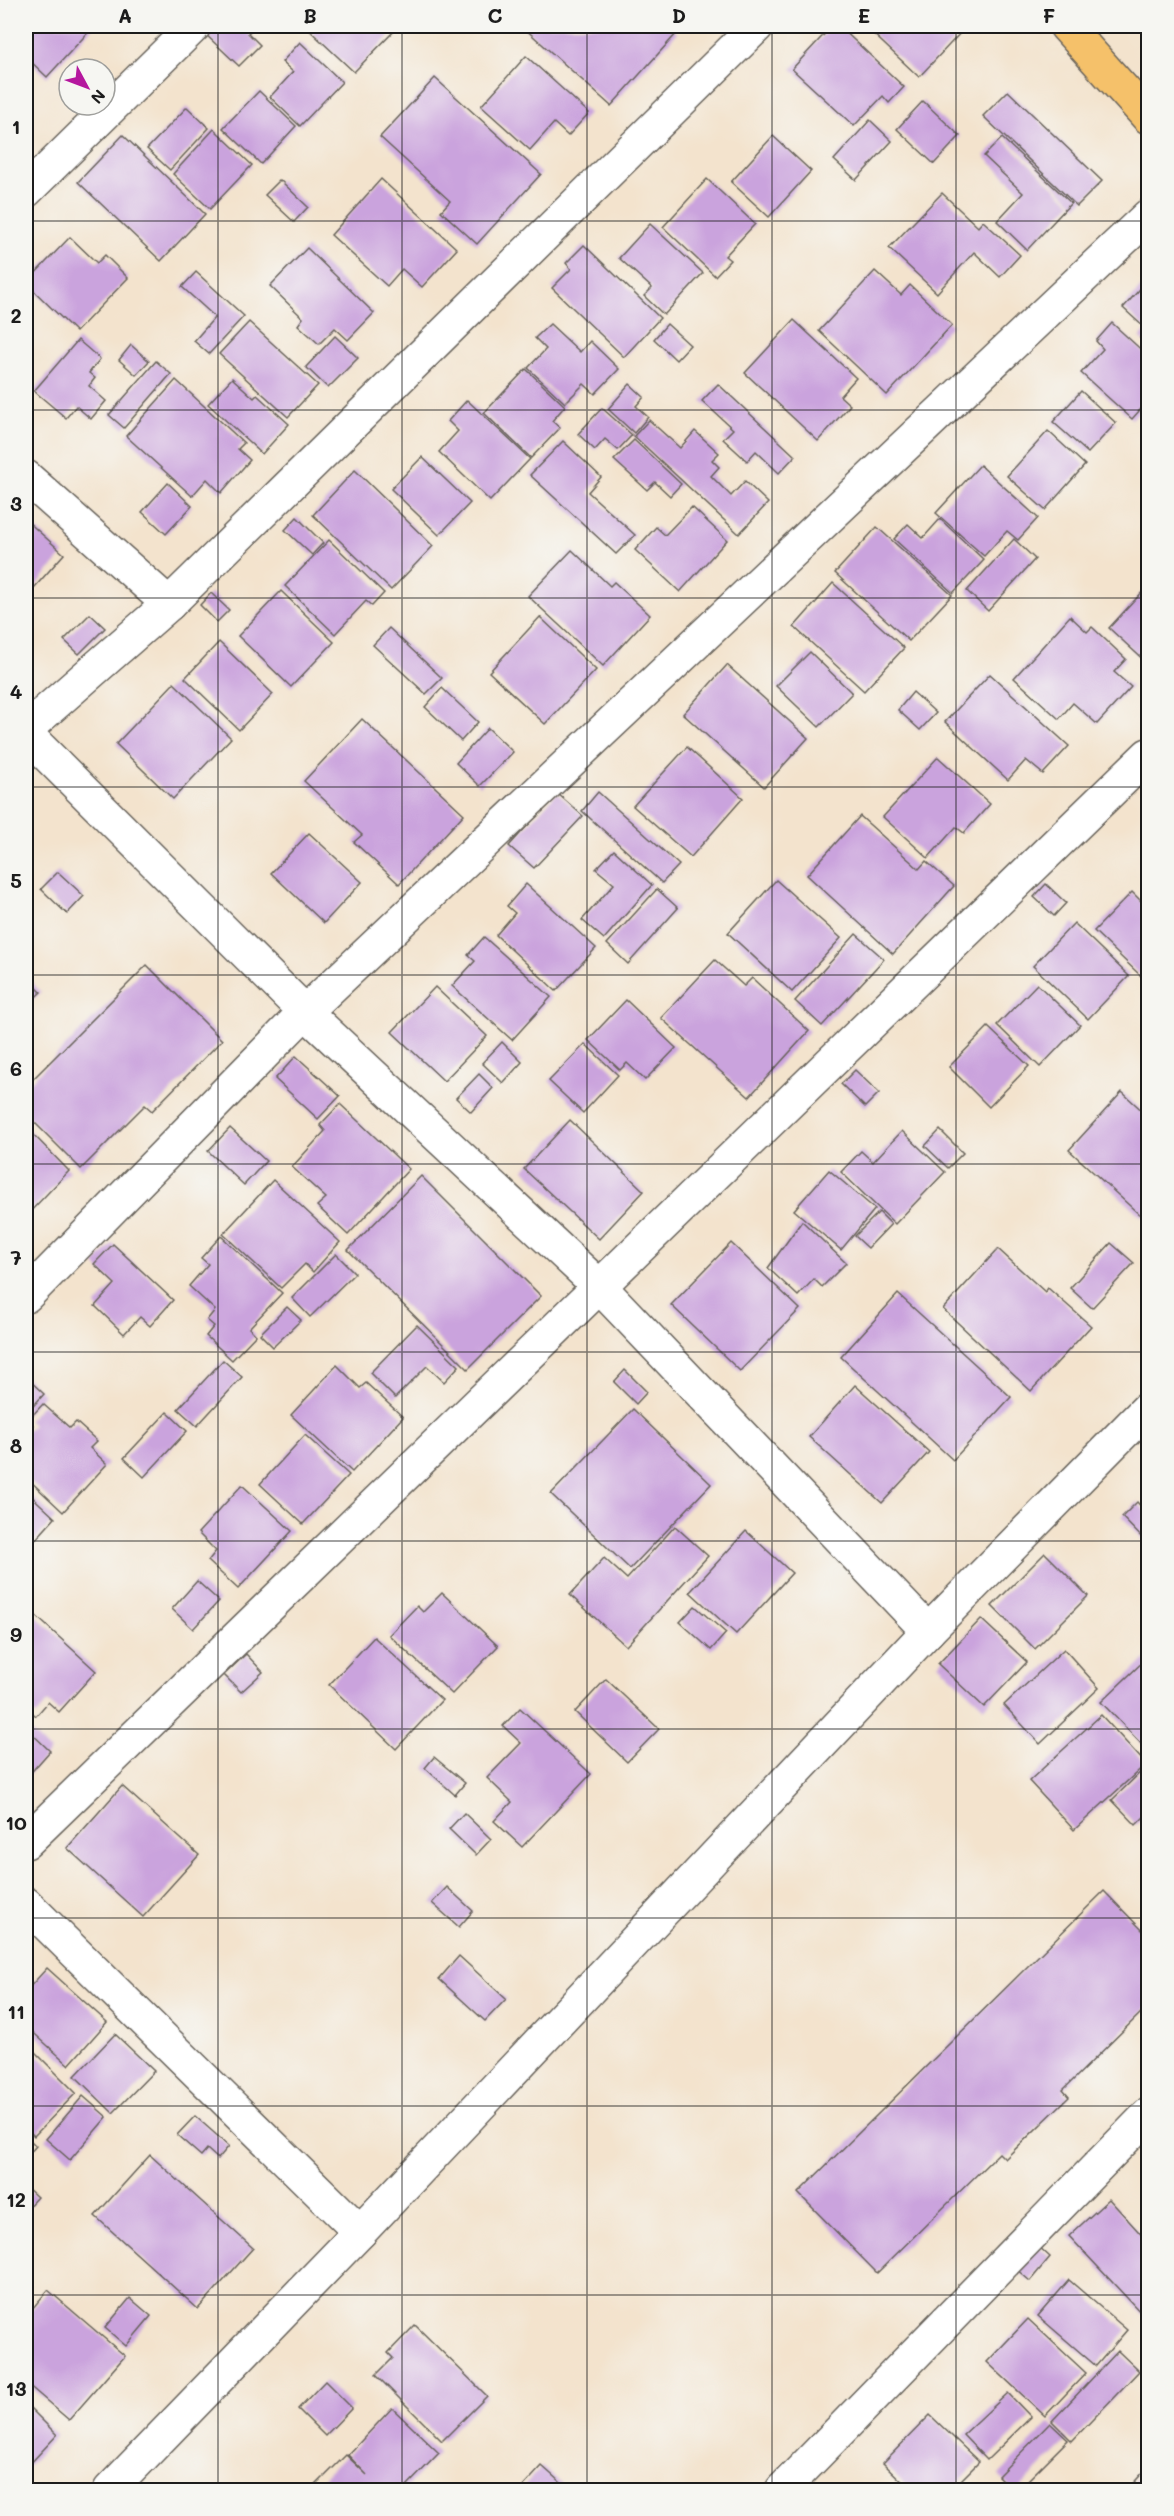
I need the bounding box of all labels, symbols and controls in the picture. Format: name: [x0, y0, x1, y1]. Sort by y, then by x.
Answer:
text: A: [118, 2, 132, 28]
text: B: [303, 2, 317, 28]
text: C: [488, 2, 503, 28]
text: D: [672, 2, 686, 28]
text: E: [858, 2, 870, 28]
text: F: [1043, 2, 1056, 28]
north arrow: [57, 57, 117, 117]
text: N: [87, 86, 111, 109]
text: 1: [12, 113, 20, 139]
text: 2: [10, 302, 22, 328]
text: 3: [10, 490, 22, 516]
text: 4: [10, 678, 23, 704]
text: 5: [10, 867, 22, 893]
text: 6: [10, 1055, 22, 1081]
text: 7: [10, 1244, 22, 1270]
text: 8: [10, 1432, 22, 1458]
text: 9: [10, 1621, 22, 1647]
text: 10: [5, 1809, 27, 1835]
text: 11: [7, 1998, 25, 2024]
text: 12: [6, 2186, 26, 2212]
text: 13: [6, 2375, 26, 2401]

